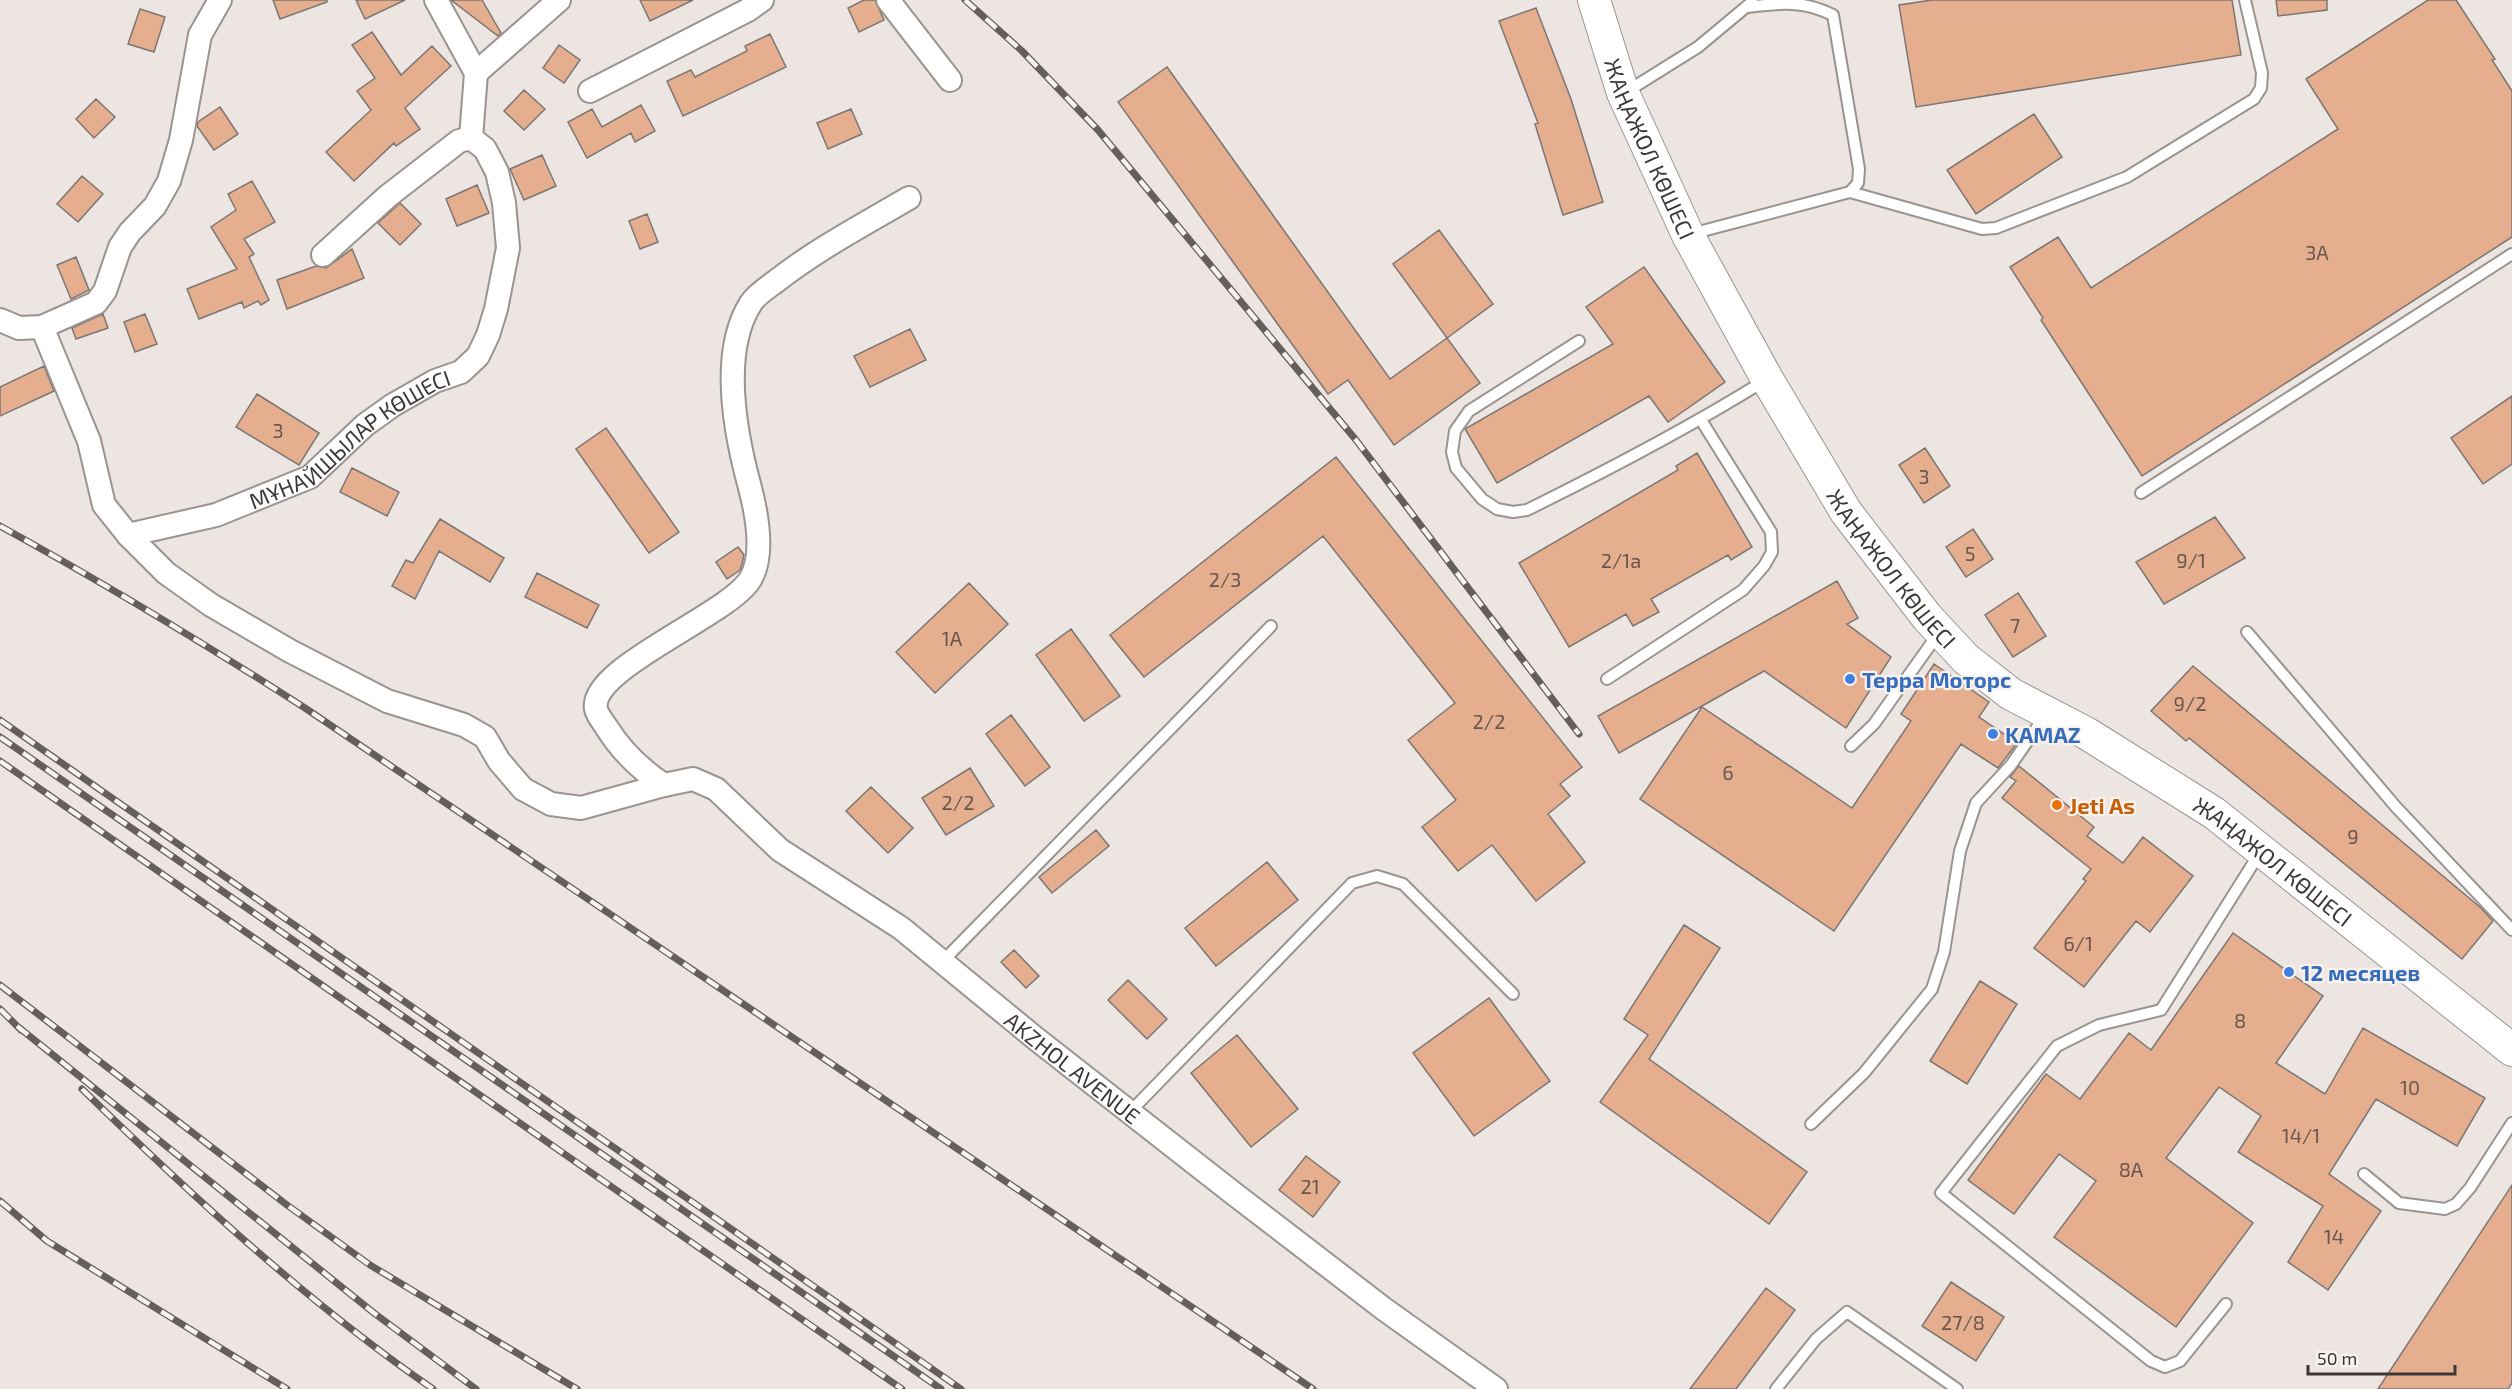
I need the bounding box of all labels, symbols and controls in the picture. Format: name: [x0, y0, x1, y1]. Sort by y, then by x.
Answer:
street label: ЖАҢАЖОЛ КӨШЕСІ: [1600, 55, 1701, 243]
house number: 3А: [2305, 240, 2329, 264]
street label: МҰНАЙШЫЛАР КӨШЕСІ: [245, 364, 454, 513]
house number: 3: [272, 418, 284, 442]
house number: 3: [1918, 464, 1930, 488]
street label: ЖАҢАЖОЛ КӨШЕСІ: [1822, 484, 1962, 653]
house number: 5: [1965, 541, 1975, 565]
house number: 2/1а: [1601, 548, 1641, 572]
house number: 9/1: [2176, 548, 2206, 572]
house number: 2/3: [1209, 567, 1241, 591]
house number: 7: [2010, 613, 2020, 637]
house number: 1А: [942, 626, 963, 650]
place label: Терра Моторс: [1862, 666, 2011, 692]
marker: Терра Моторс: [1843, 672, 1857, 686]
house number: 9/2: [2173, 691, 2207, 715]
house number: 2/2: [1473, 709, 1505, 733]
place label: KAMAZ: [2005, 721, 2081, 747]
marker: KAMAZ: [1986, 727, 2000, 741]
house number: 6: [1722, 760, 1734, 784]
house number: 2/2: [942, 790, 974, 814]
street label: ЖАҢАЖОЛ КӨШЕСІ: [2189, 791, 2358, 931]
place label: Jeti As: [2069, 792, 2135, 818]
marker: Jeti As: [2050, 798, 2064, 812]
house number: 9: [2347, 824, 2359, 848]
house number: 6/1: [2063, 931, 2093, 955]
place label: 12 месяцев: [2301, 959, 2420, 985]
marker: 12 месяцев: [2282, 965, 2296, 979]
street label: AKZHOL AVENUE: [1000, 1006, 1146, 1129]
house number: 8: [2234, 1008, 2246, 1032]
house number: 10: [2400, 1075, 2420, 1099]
house number: 14/1: [2282, 1123, 2320, 1147]
house number: 8А: [2119, 1157, 2144, 1181]
house number: 21: [1300, 1174, 1320, 1198]
house number: 14: [2324, 1224, 2344, 1248]
house number: 27/8: [1941, 1310, 1985, 1334]
scale bar: [2308, 1338, 2455, 1376]
text: 50 m: [2317, 1347, 2357, 1369]

